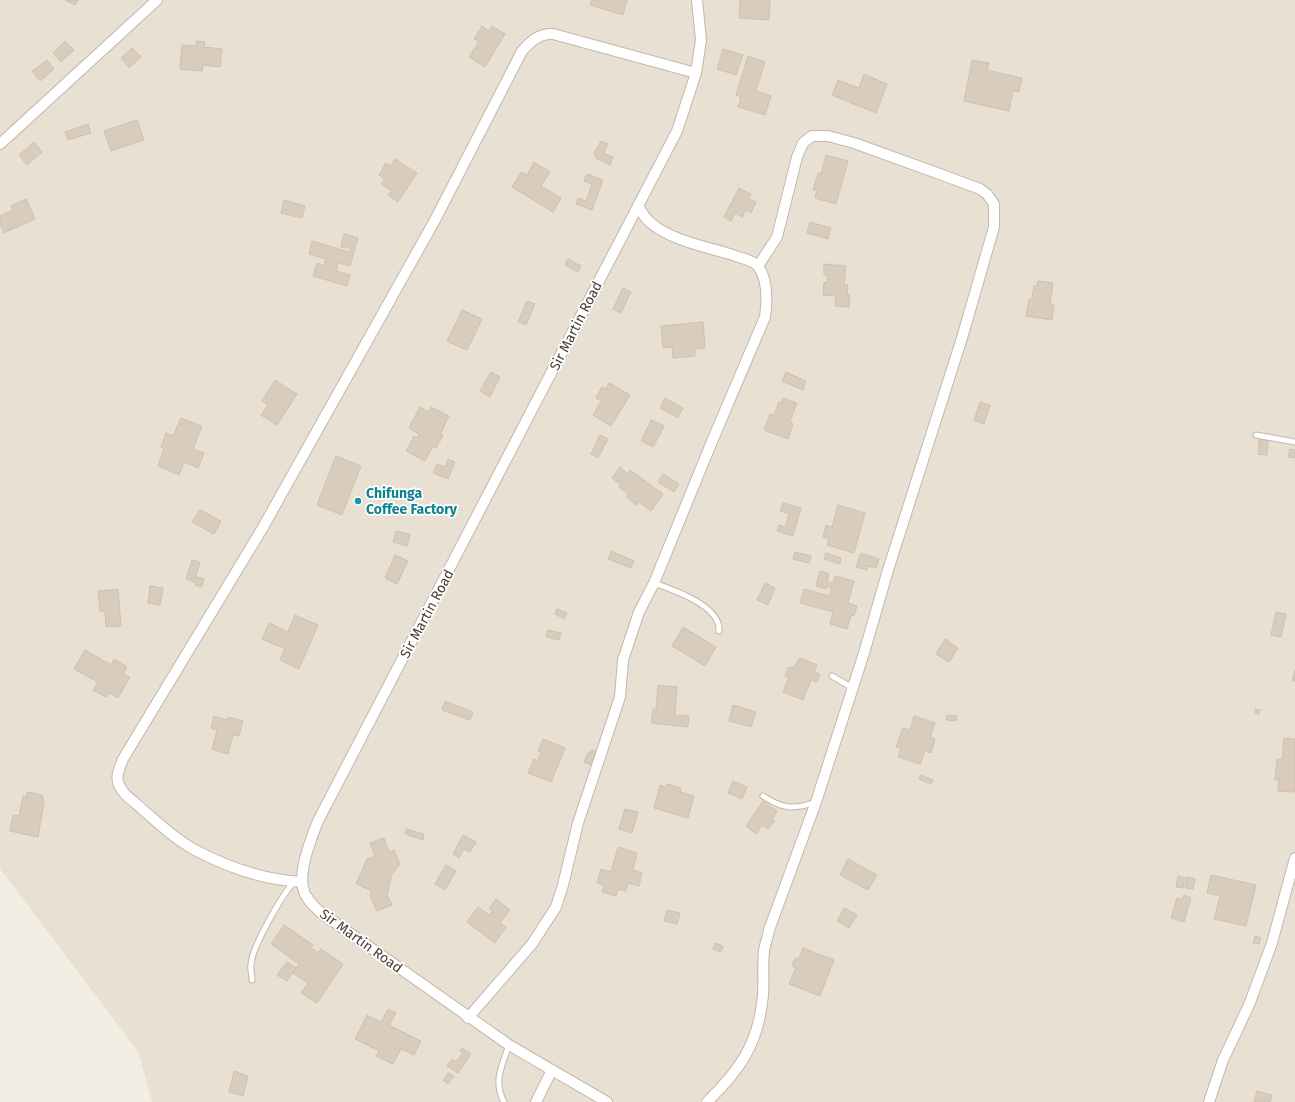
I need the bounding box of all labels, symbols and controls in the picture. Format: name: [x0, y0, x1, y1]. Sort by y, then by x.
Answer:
street label: Sir Martin Road: [546, 279, 606, 373]
place label: Chifunga Coffee Factory: [366, 485, 458, 518]
marker: Chifunga Coffee Factory: [353, 496, 363, 506]
street label: Sir Martin Road: [397, 567, 457, 661]
street label: Sir Martin Road: [316, 905, 406, 977]

